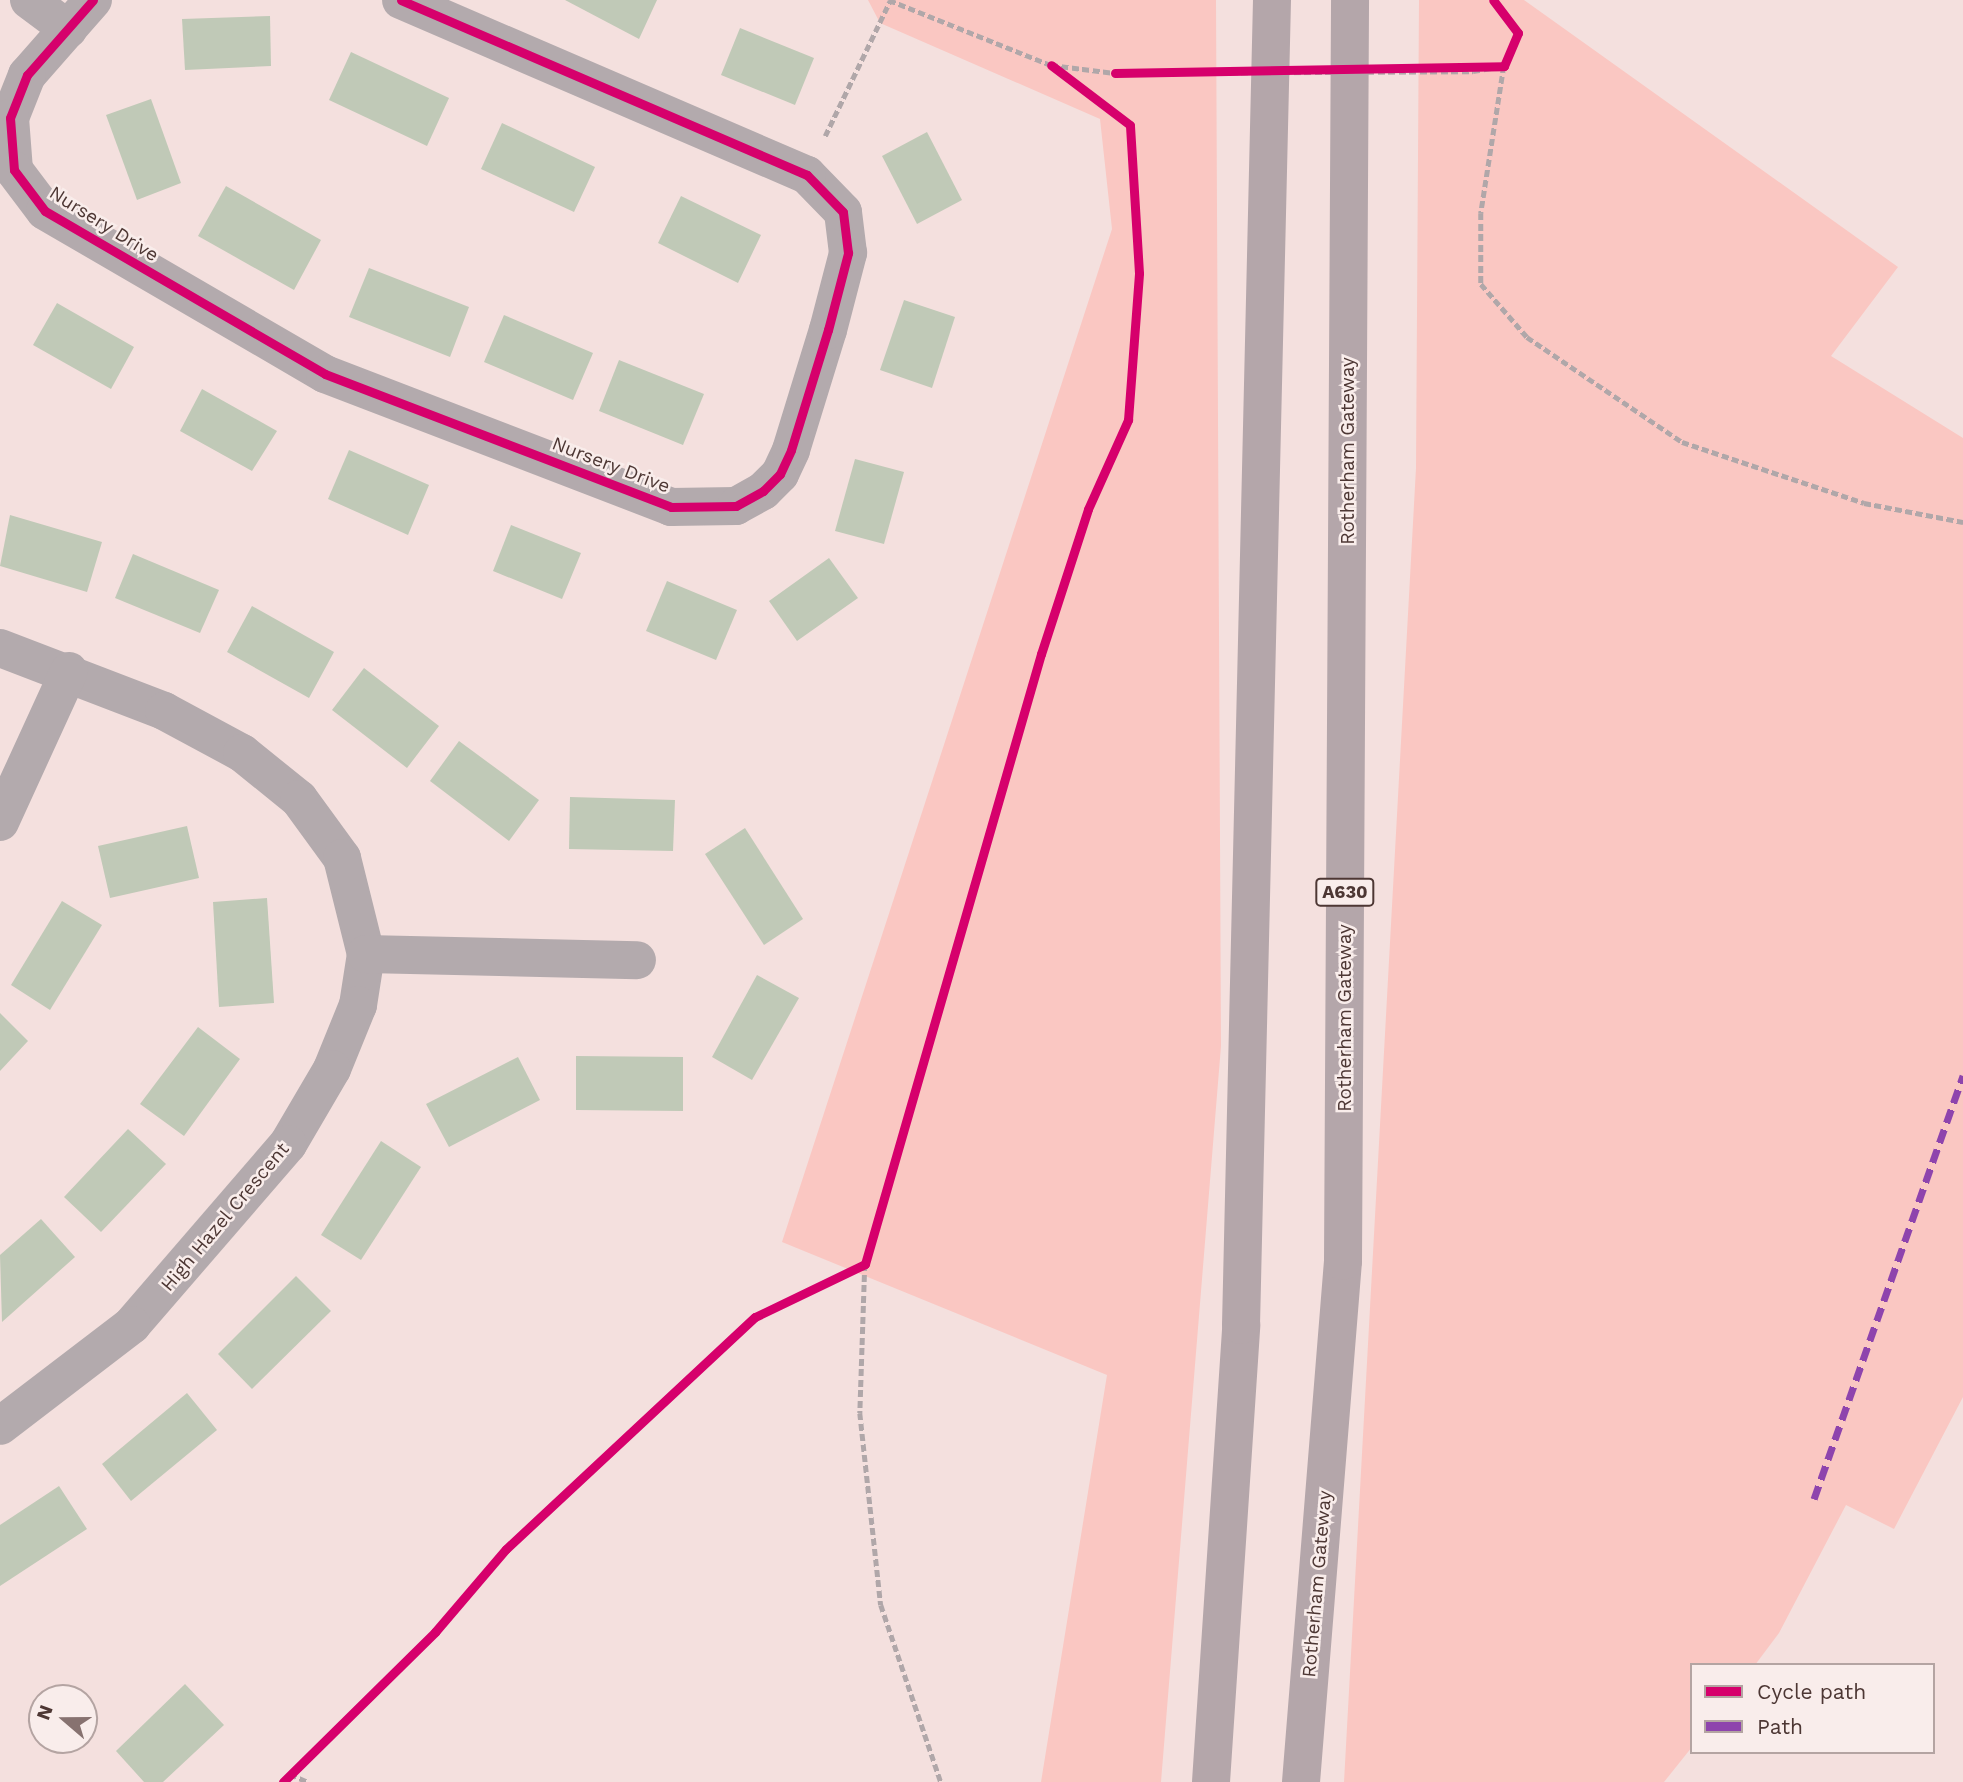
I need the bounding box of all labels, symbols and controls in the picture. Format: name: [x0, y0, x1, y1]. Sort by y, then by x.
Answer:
street label: Nursery Drive: [45, 181, 163, 267]
street label: Rotherham Gateway: [1337, 357, 1359, 545]
street label: Nursery Drive: [549, 432, 673, 498]
road number: A630: [1315, 878, 1375, 906]
street label: Rotherham Gateway: [1334, 924, 1356, 1112]
street label: High Hazel Crescent: [156, 1138, 294, 1296]
street label: Rotherham Gateway: [1297, 1490, 1337, 1678]
legend: [1690, 1663, 1935, 1754]
text: Cycle path: [1757, 1679, 1866, 1704]
north arrow: [28, 1684, 98, 1754]
text: N: [31, 1702, 58, 1723]
text: Path: [1757, 1714, 1803, 1739]

